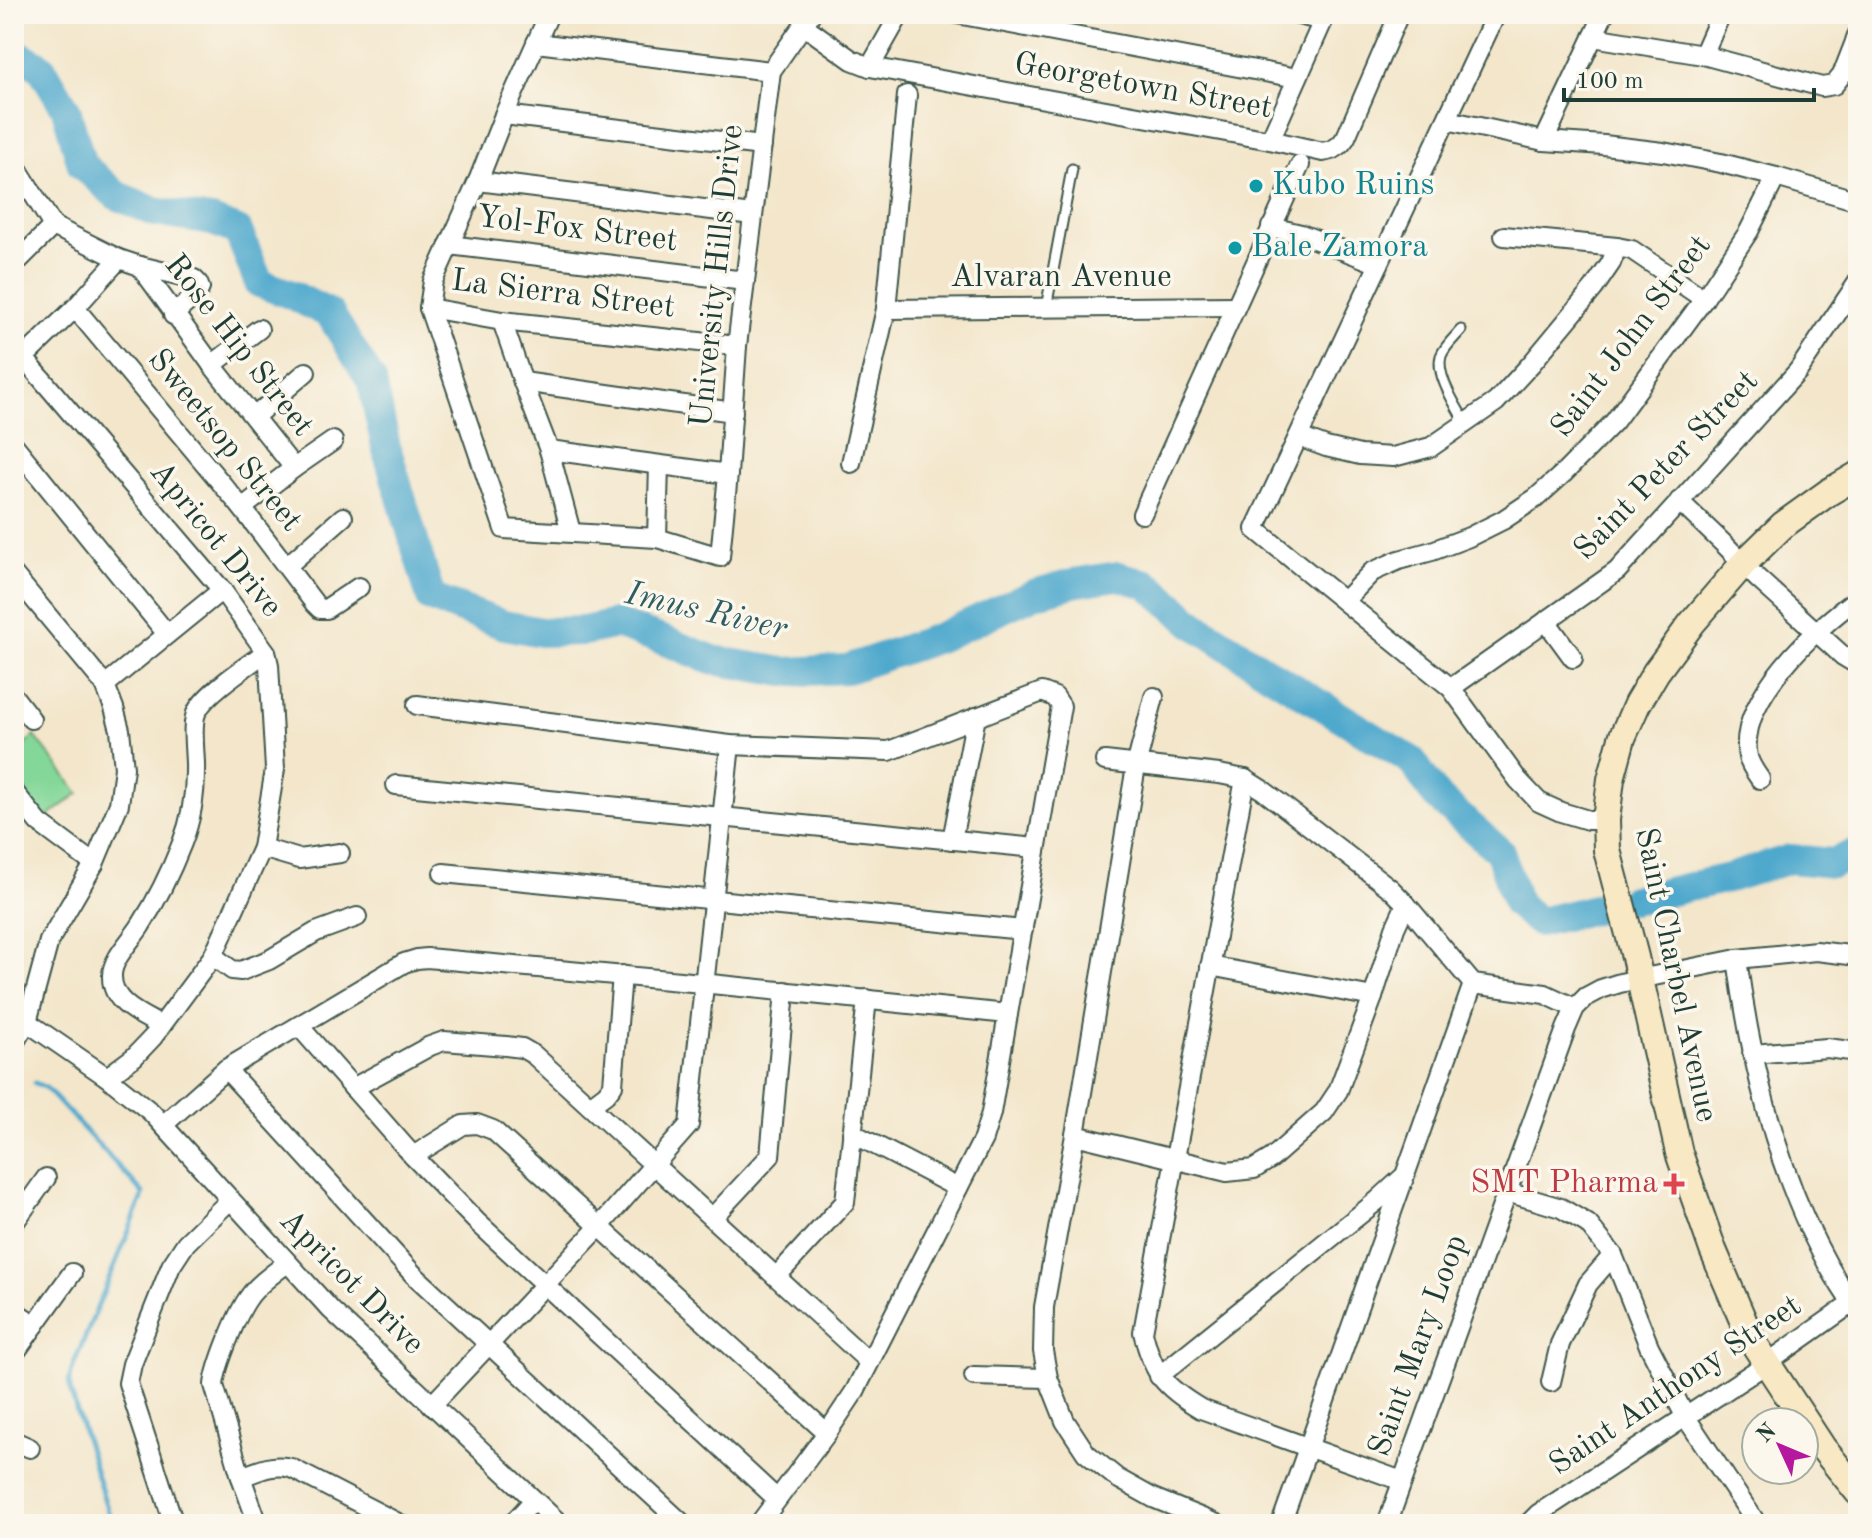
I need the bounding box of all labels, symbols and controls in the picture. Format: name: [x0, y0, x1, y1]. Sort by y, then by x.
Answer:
street label: Georgetown Street: [1012, 49, 1274, 125]
scale bar: [1564, 52, 1814, 102]
text: 100 m: [1576, 70, 1644, 94]
street label: University Hills Drive: [686, 123, 750, 429]
place label: Kubo Ruins: [1272, 170, 1434, 202]
marker: Kubo Ruins: [1247, 177, 1265, 195]
street label: Yol-Fox Street: [475, 202, 679, 258]
street label: Saint John Street: [1546, 230, 1718, 444]
place label: Bale Zamora: [1251, 232, 1428, 264]
marker: Bale Zamora: [1226, 239, 1244, 257]
street label: Rose Hip Street: [158, 249, 318, 443]
street label: Alvaran Avenue: [950, 262, 1172, 294]
street label: La Sierra Street: [449, 265, 677, 325]
street label: Sweetsop Street: [141, 344, 307, 538]
street label: Saint Peter Street: [1569, 365, 1765, 567]
street label: Apricot Drive: [143, 456, 287, 624]
water label: Imus River: [621, 577, 791, 647]
street label: Saint Charbel Avenue: [1628, 825, 1722, 1125]
place label: SMT Pharma: [1470, 1168, 1658, 1200]
marker: SMT Pharma: [1665, 1175, 1683, 1193]
street label: Apricot Drive: [273, 1205, 429, 1361]
street label: Saint Mary Loop: [1364, 1231, 1474, 1461]
street label: Saint Anthony Street: [1544, 1290, 1808, 1482]
north arrow: [1740, 1406, 1820, 1486]
text: N: [1753, 1420, 1781, 1447]

